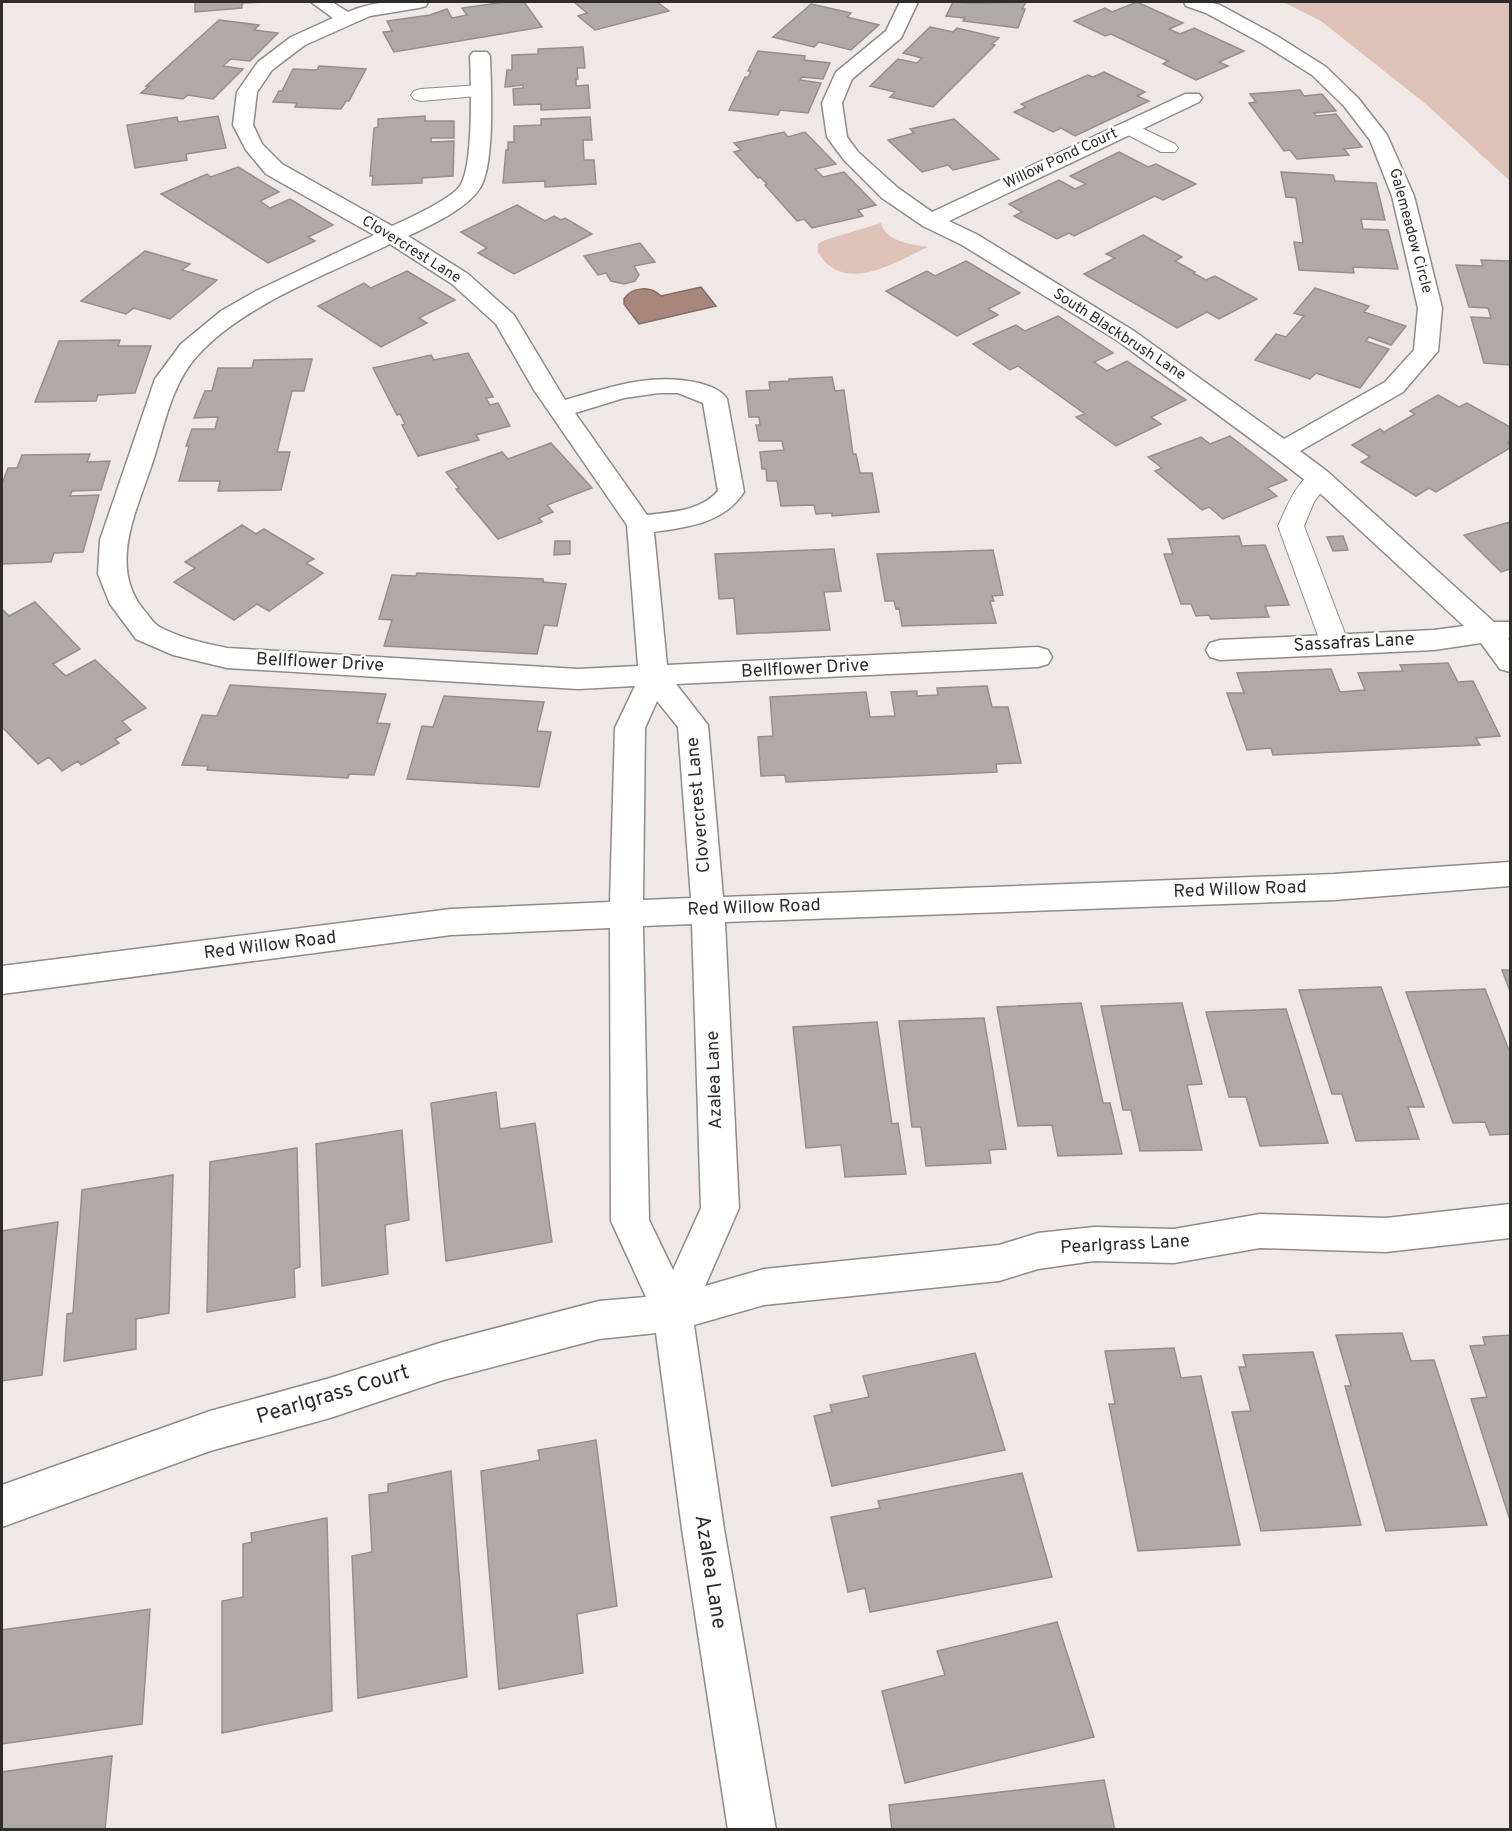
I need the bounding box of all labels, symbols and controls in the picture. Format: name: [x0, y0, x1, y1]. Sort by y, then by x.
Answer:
street label: Willow Pond Court: [1001, 124, 1121, 194]
street label: Galemeadow Circle: [1384, 166, 1436, 296]
street label: Clovercrest Lane: [358, 212, 464, 288]
street label: South Blackbrush Lane: [1049, 285, 1189, 385]
street label: Sassafras Lane: [1293, 628, 1415, 658]
street label: Bellflower Drive: [255, 648, 385, 678]
street label: Bellflower Drive: [740, 654, 870, 684]
street label: Clovercrest Lane: [682, 736, 716, 874]
street label: Red Willow Road: [1173, 876, 1307, 904]
street label: Red Willow Road: [687, 894, 821, 922]
street label: Red Willow Road: [202, 926, 338, 966]
street label: Azalea Lane: [702, 1030, 728, 1130]
street label: Pearlgrass Lane: [1060, 1230, 1190, 1260]
street label: Pearlgrass Court: [253, 1359, 413, 1431]
street label: Azalea Lane: [688, 1513, 732, 1631]

